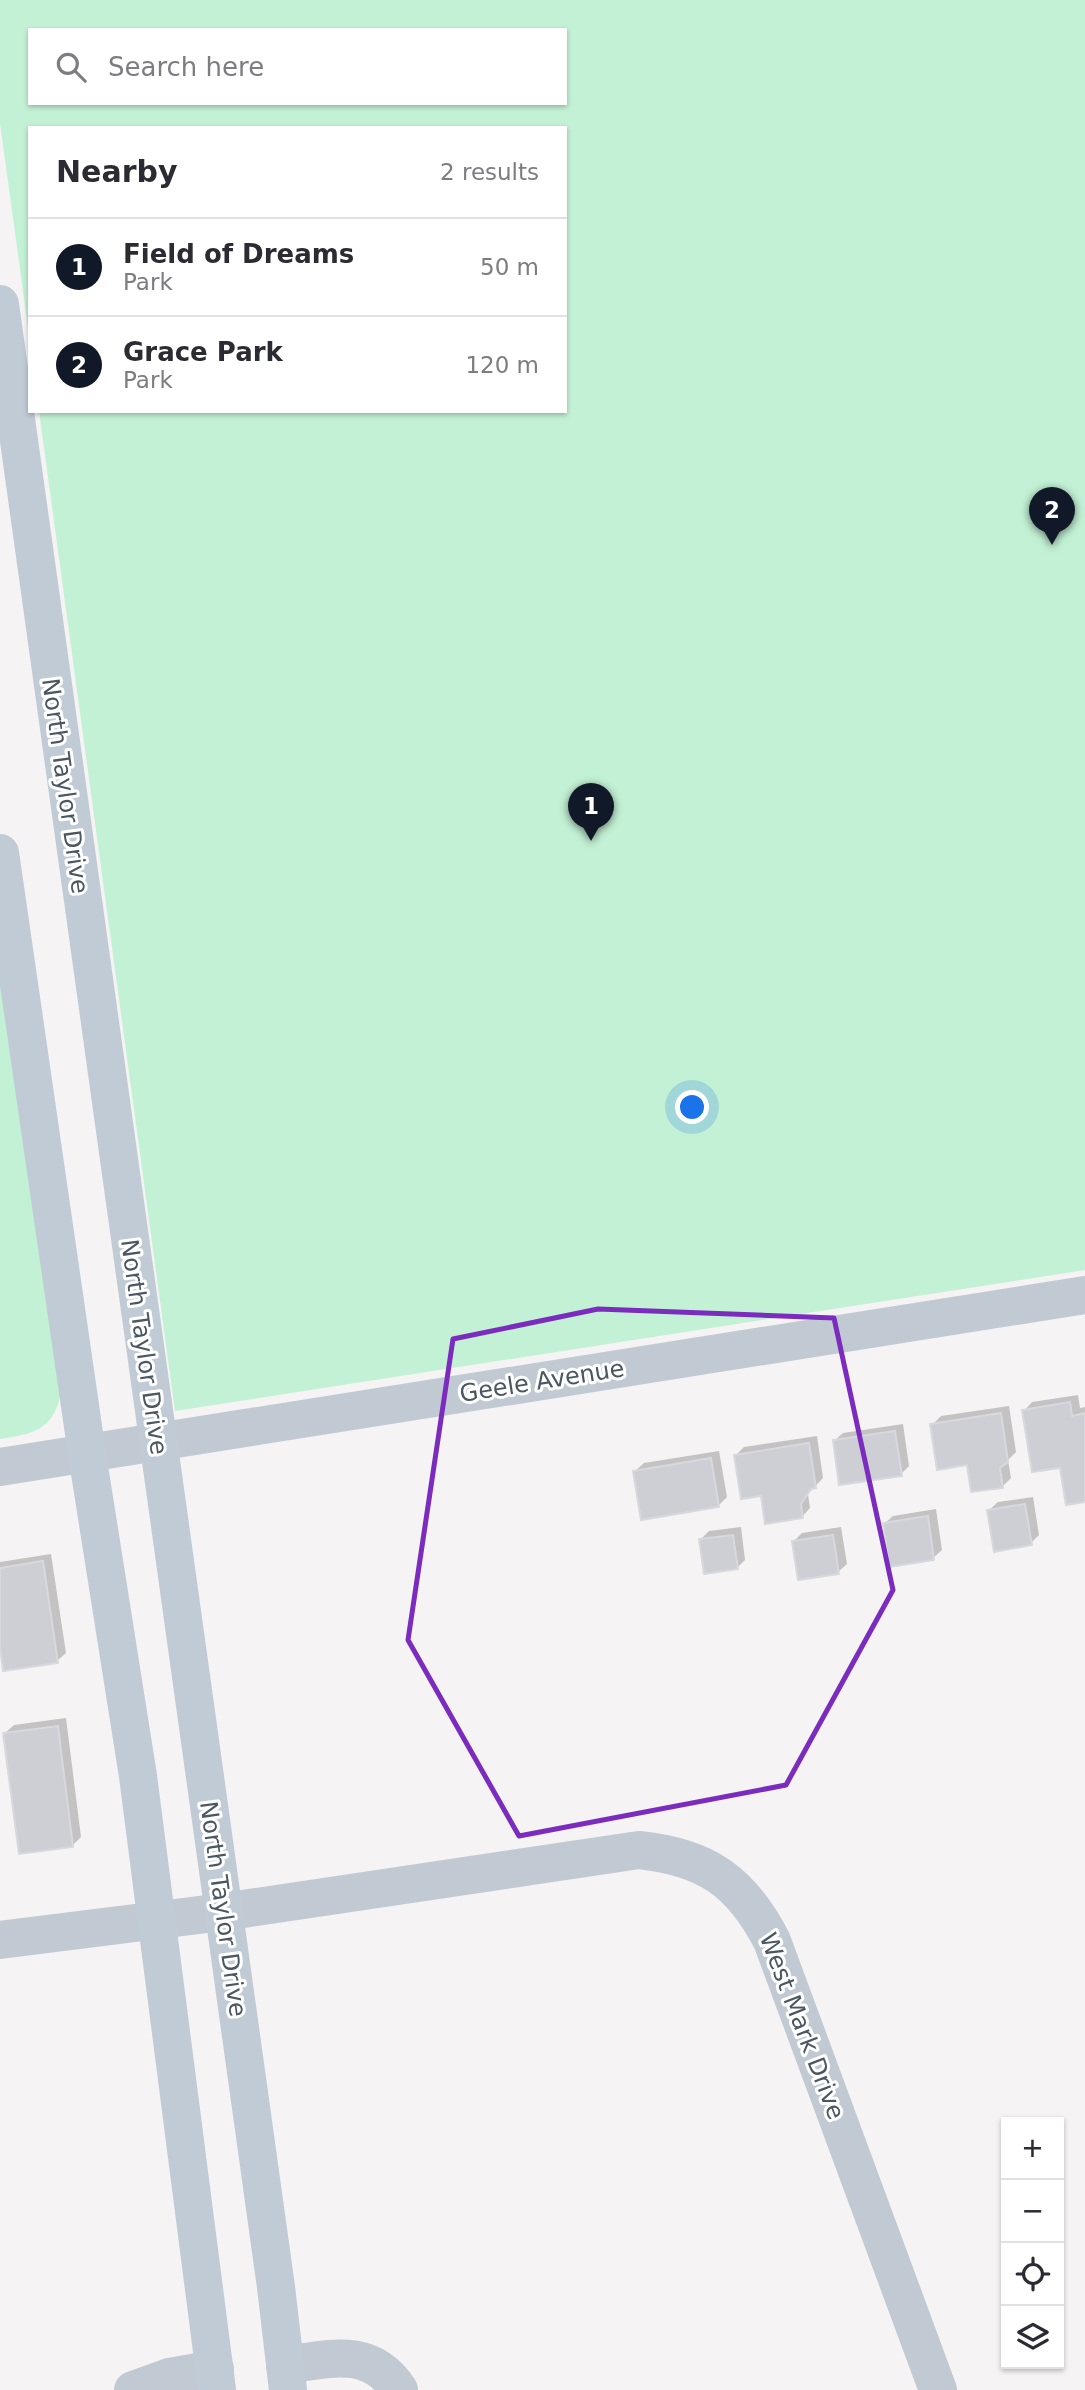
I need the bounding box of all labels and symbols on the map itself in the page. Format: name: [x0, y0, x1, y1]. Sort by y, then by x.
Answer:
pin: 2: [1029, 487, 1075, 545]
street label: North Taylor Drive: [36, 677, 94, 895]
pin: 1: [568, 783, 614, 841]
your location: [675, 1090, 709, 1124]
street label: North Taylor Drive: [115, 1238, 173, 1456]
street label: Geele Avenue: [458, 1354, 626, 1408]
street label: North Taylor Drive: [194, 1800, 252, 2018]
street label: West Mark Drive: [754, 1929, 850, 2123]

